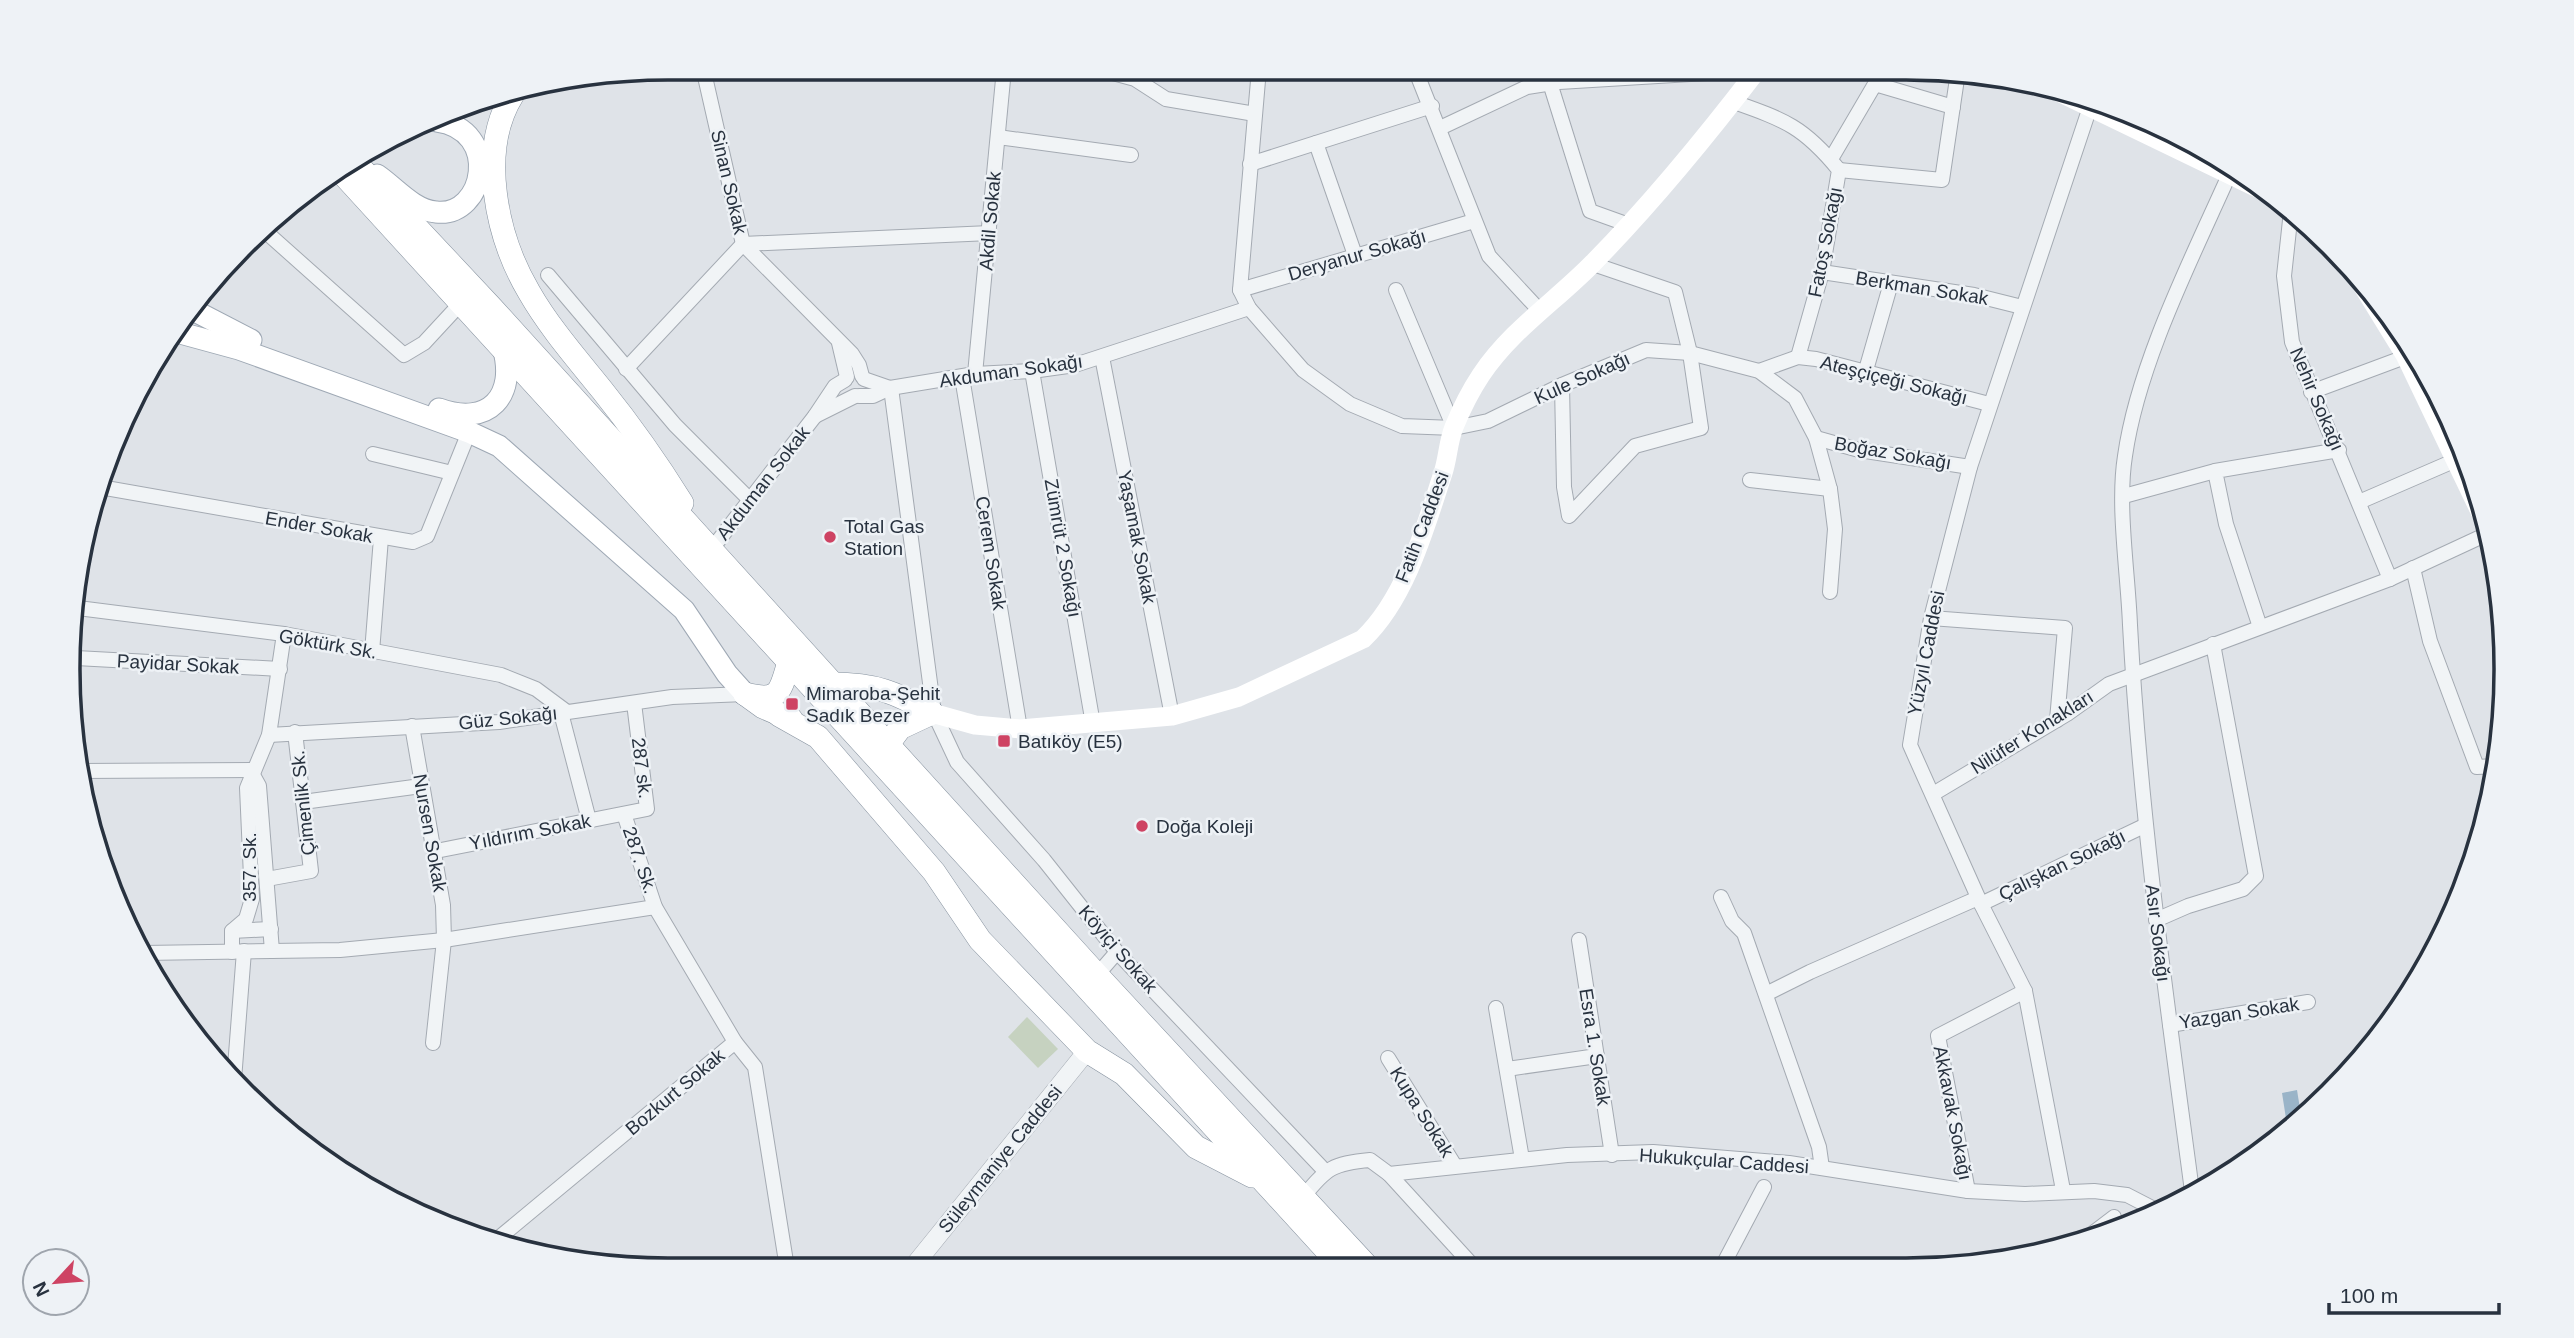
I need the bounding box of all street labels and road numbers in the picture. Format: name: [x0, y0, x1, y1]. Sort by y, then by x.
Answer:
street label: Sinan Sokak: [707, 128, 751, 237]
street label: Akdil Sokak: [975, 170, 1005, 271]
street label: Fatoş Sokağı: [1804, 185, 1846, 299]
street label: Deryanur Sokağı: [1286, 225, 1428, 285]
street label: Berkman Sokak: [1854, 267, 1990, 309]
street label: Nehir Sokağı: [2286, 344, 2348, 454]
street label: Kule Sokağı: [1531, 348, 1633, 408]
street label: Akduman Sokağı: [938, 351, 1084, 391]
street label: Ateşçiçeği Sokağı: [1818, 352, 1970, 408]
street label: Akduman Sokak: [712, 422, 814, 544]
street label: Boğaz Sokağı: [1833, 432, 1953, 474]
street label: Yaşamak Sokak: [1114, 468, 1160, 606]
street label: Fatih Caddesi: [1391, 469, 1453, 585]
street label: Zümrüt 2 Sokağı: [1040, 477, 1086, 619]
street label: Cerem Sokak: [972, 495, 1010, 612]
street label: Ender Sokak: [264, 507, 375, 547]
street label: Yüzyıl Caddesi: [1904, 589, 1948, 717]
street label: Göktürk Sk.: [277, 625, 379, 663]
street label: Payidar Sokak: [116, 650, 240, 678]
street label: Nilüfer Konakları: [1967, 686, 2097, 778]
street label: Güz Sokağı: [458, 702, 558, 734]
street label: 287 sk.: [628, 736, 656, 800]
street label: Çimenlik Sk.: [287, 749, 319, 857]
street label: Nursen Sokak: [409, 772, 451, 894]
street label: Yıldırım Sokak: [467, 810, 593, 854]
street label: 287. Sk.: [619, 824, 661, 896]
street label: Çalışkan Sokağı: [1995, 825, 2129, 905]
street label: 357. Sk.: [239, 832, 260, 902]
street label: Asır Sokağı: [2142, 883, 2174, 983]
street label: Köyiçi Sokak: [1074, 901, 1162, 997]
street label: Esra 1. Sokak: [1575, 987, 1615, 1108]
street label: Yazgan Sokak: [2178, 993, 2301, 1033]
street label: Bozkurt Sokak: [621, 1044, 729, 1139]
street label: Akkavak Sokağı: [1930, 1044, 1976, 1182]
street label: Kupa Sokak: [1386, 1063, 1458, 1161]
street label: Süleymaniye Caddesi: [934, 1081, 1066, 1237]
street label: Hukukçular Caddesi: [1638, 1145, 1810, 1177]

